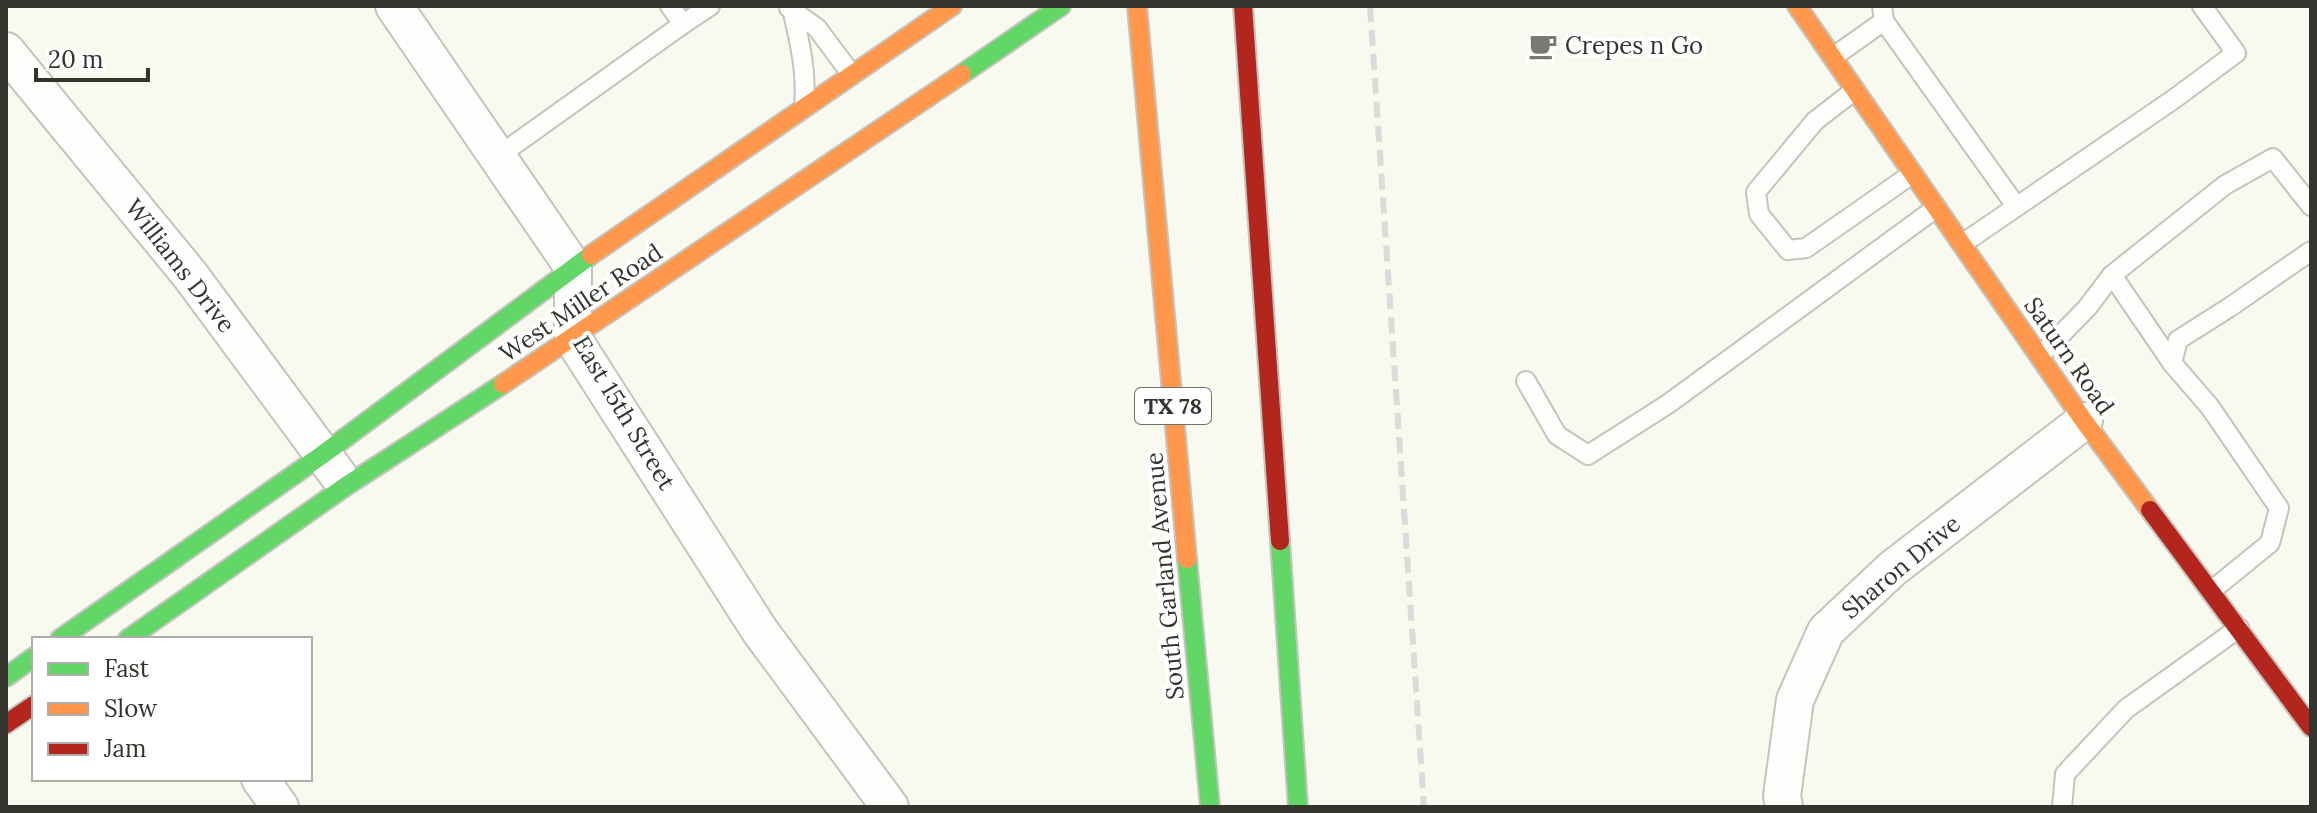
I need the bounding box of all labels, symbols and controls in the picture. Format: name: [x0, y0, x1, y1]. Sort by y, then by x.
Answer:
place label: Crepes n Go: [1565, 30, 1703, 61]
cafe icon: Crepes n Go: [1528, 31, 1558, 61]
scale bar: [36, 32, 148, 82]
text: 20 m: [48, 44, 104, 75]
street label: Williams Drive: [119, 193, 242, 339]
street label: West Miller Road: [493, 237, 668, 369]
street label: Saturn Road: [2018, 291, 2121, 420]
street label: East 15th Street: [566, 330, 683, 496]
road number: TX 78: [1135, 388, 1211, 424]
street label: South Garland Avenue: [1138, 451, 1191, 701]
street label: Sharon Drive: [1835, 508, 1966, 625]
legend: [32, 637, 312, 781]
text: Fast: [104, 653, 150, 684]
text: Slow: [104, 693, 158, 724]
text: Jam: [103, 733, 146, 764]

